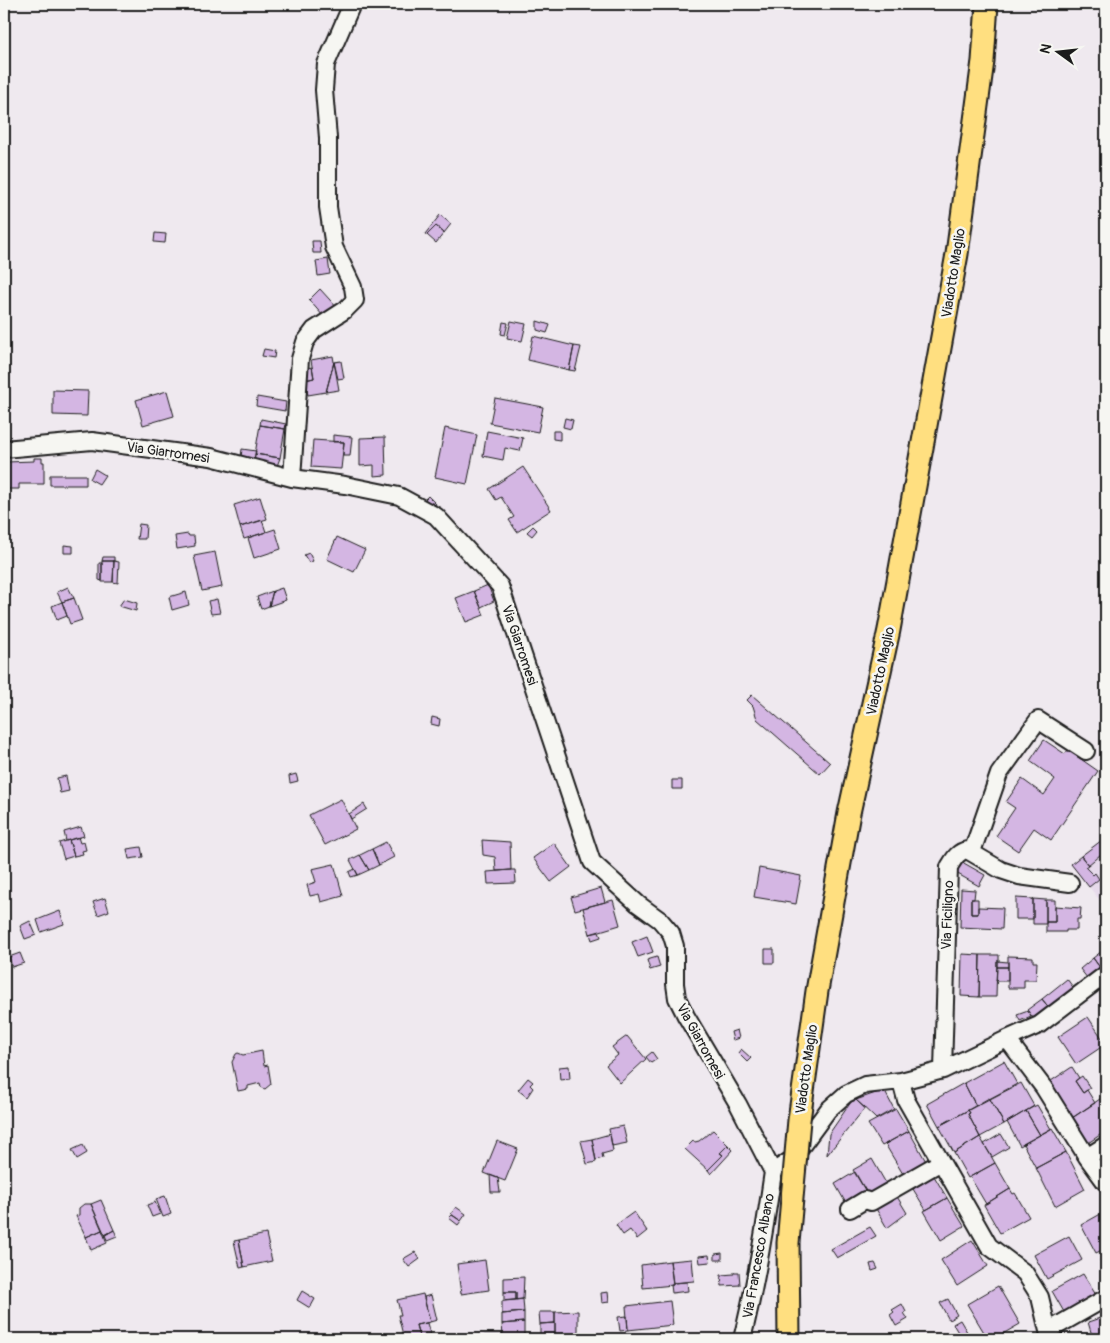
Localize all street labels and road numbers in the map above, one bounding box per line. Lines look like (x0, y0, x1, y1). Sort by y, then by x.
street label: Viadotto Maglio (938, 227, 969, 319)
street label: Via Giarromesi (125, 438, 211, 467)
street label: Via Giarromesi (498, 603, 541, 688)
street label: Viadotto Maglio (863, 625, 898, 717)
street label: Via Ficiligno (938, 879, 957, 950)
street label: Via Giarromesi (673, 1001, 729, 1082)
street label: Viadotto Maglio (792, 1023, 821, 1115)
street label: Via Francesco Albano (739, 1192, 778, 1320)

